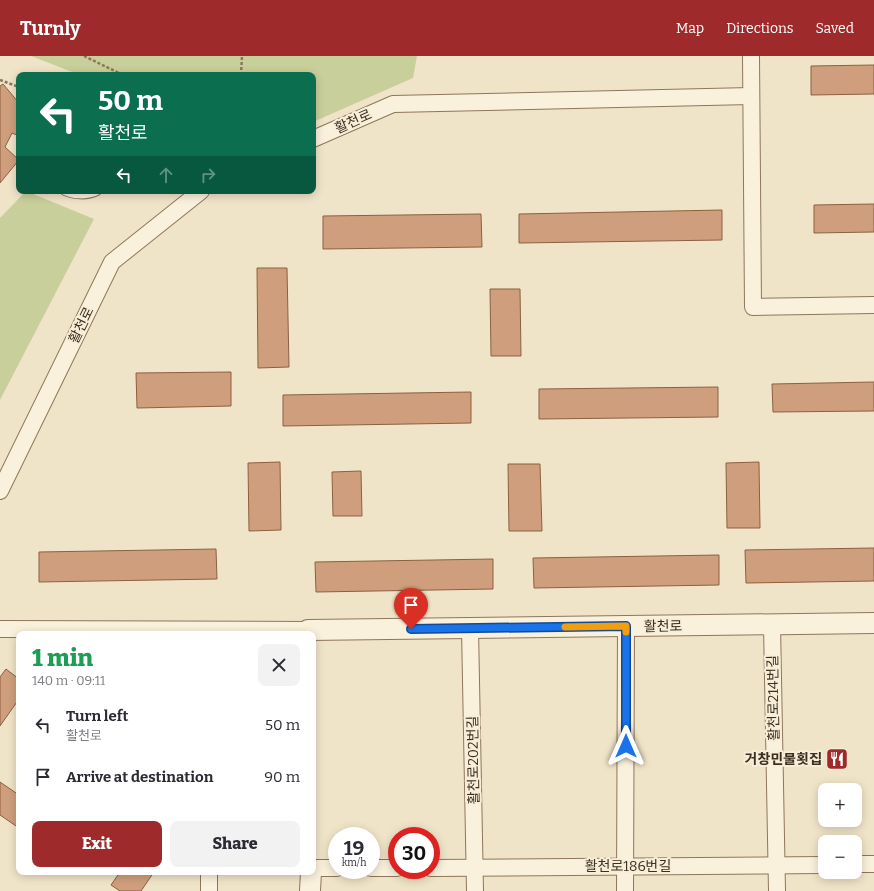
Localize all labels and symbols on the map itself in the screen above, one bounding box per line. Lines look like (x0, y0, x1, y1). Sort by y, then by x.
street label: 활천로 (332, 106, 374, 137)
street label: 활천로 (65, 304, 98, 346)
pin (394, 588, 428, 629)
street label: 활천로 (644, 618, 683, 635)
street label: 활천로214번길 (764, 655, 783, 741)
street label: 활천로202번길 (464, 716, 483, 804)
position arrow (605, 725, 647, 767)
restaurant icon: 거창민물횟집 (824, 746, 850, 772)
place label: 거창민물횟집 (745, 751, 822, 768)
speed limit sign: 30 (388, 827, 440, 879)
street label: 활천로186번길 (585, 858, 671, 875)

